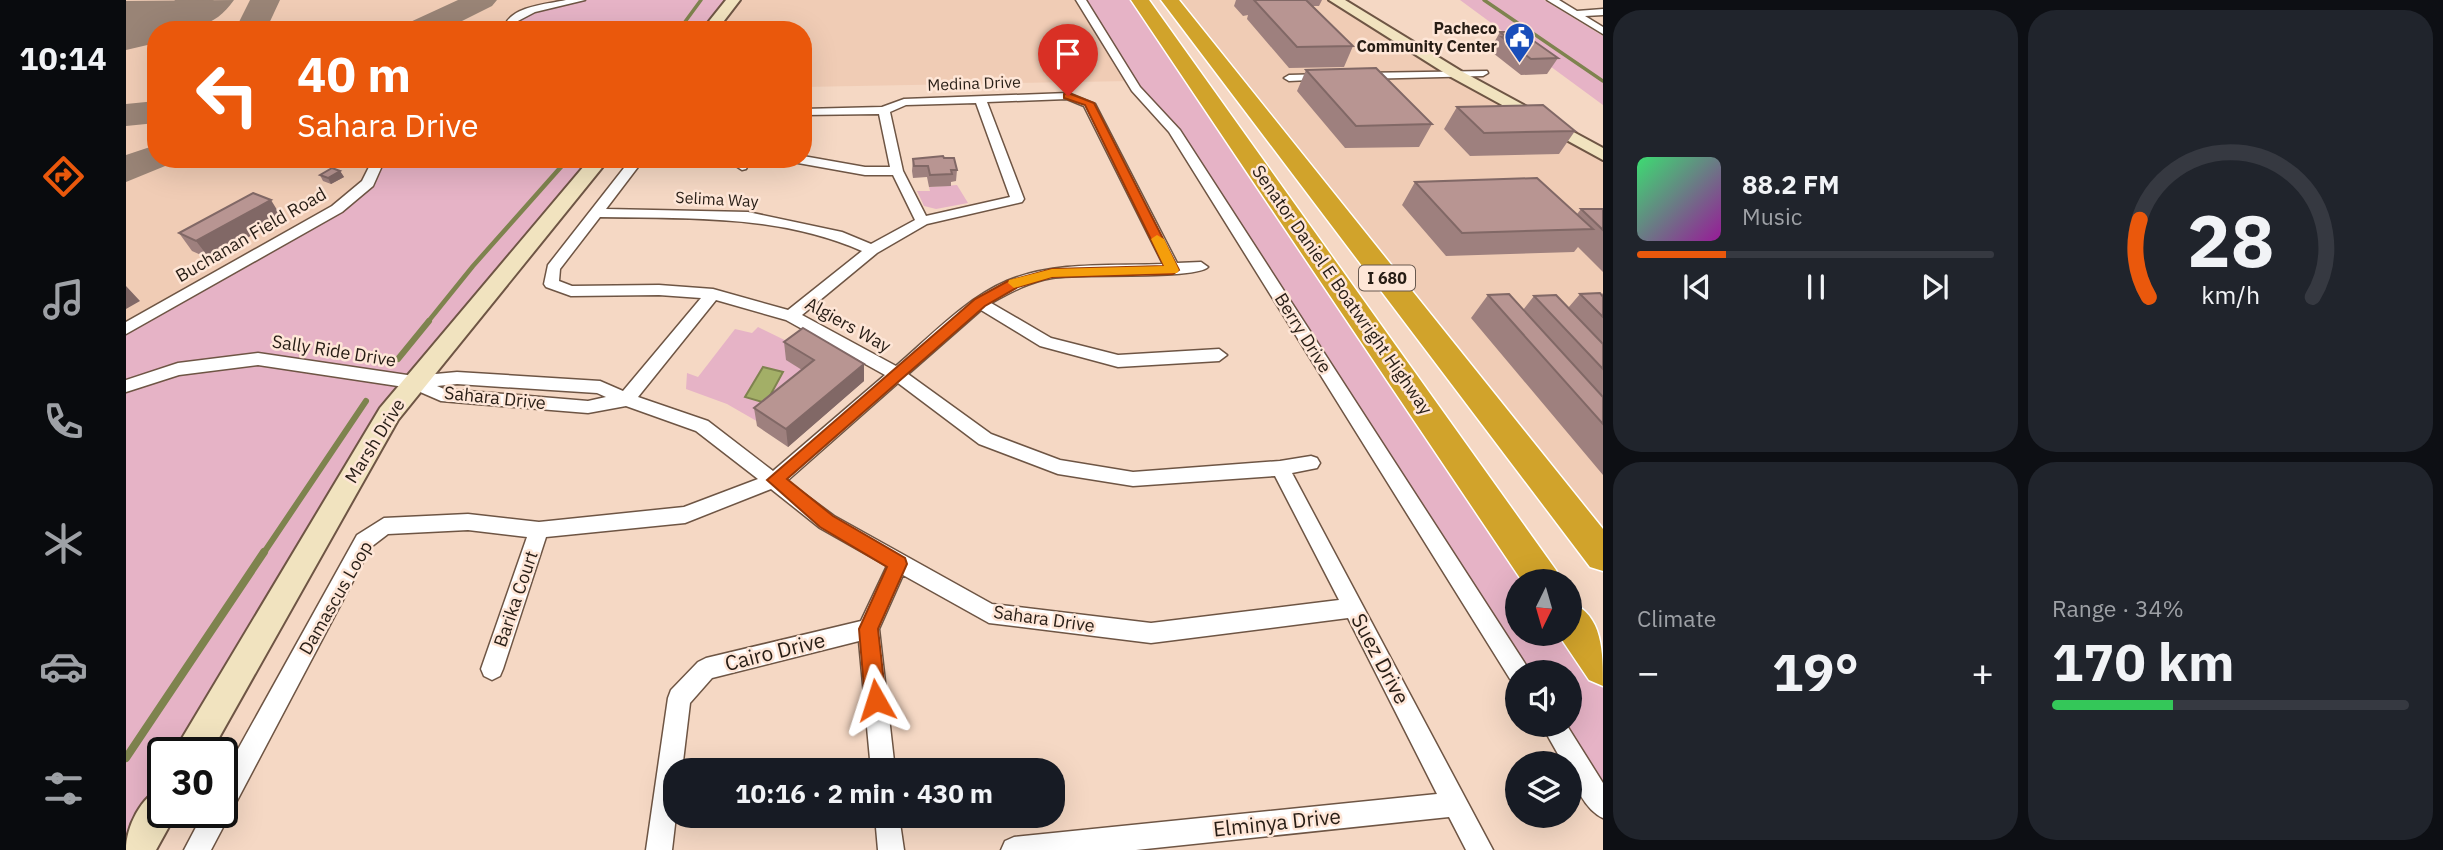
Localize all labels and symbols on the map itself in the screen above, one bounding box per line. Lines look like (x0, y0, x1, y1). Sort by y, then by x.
place label: Pacheco Community Center (1356, 18, 1498, 56)
public building icon: Pacheco Community Center (1503, 20, 1537, 64)
pin (1038, 24, 1098, 96)
street label: Medina Drive (927, 71, 1021, 95)
street label: Senator Daniel E Boatwright Highway (1247, 160, 1438, 419)
street label: Buchanan Field Road (171, 182, 330, 287)
street label: Selima Way (675, 187, 759, 211)
road number: I 680 (1359, 266, 1415, 290)
street label: Berry Drive (1270, 288, 1337, 377)
street label: Algiers Way (801, 292, 895, 357)
street label: Sally Ride Drive (270, 329, 398, 372)
street label: Sahara Drive (443, 381, 547, 414)
street label: Marsh Drive (339, 394, 410, 487)
street label: Damascus Loop (294, 537, 377, 659)
street label: Barika Court (488, 548, 543, 650)
north arrow (1505, 569, 1582, 646)
street label: Sahara Drive (992, 600, 1096, 637)
street label: Suez Drive (1345, 608, 1416, 709)
street label: Cairo Drive (722, 625, 828, 677)
position arrow (839, 663, 913, 737)
speed limit sign: 30 (147, 737, 238, 828)
street label: Elminya Drive (1212, 801, 1342, 843)

